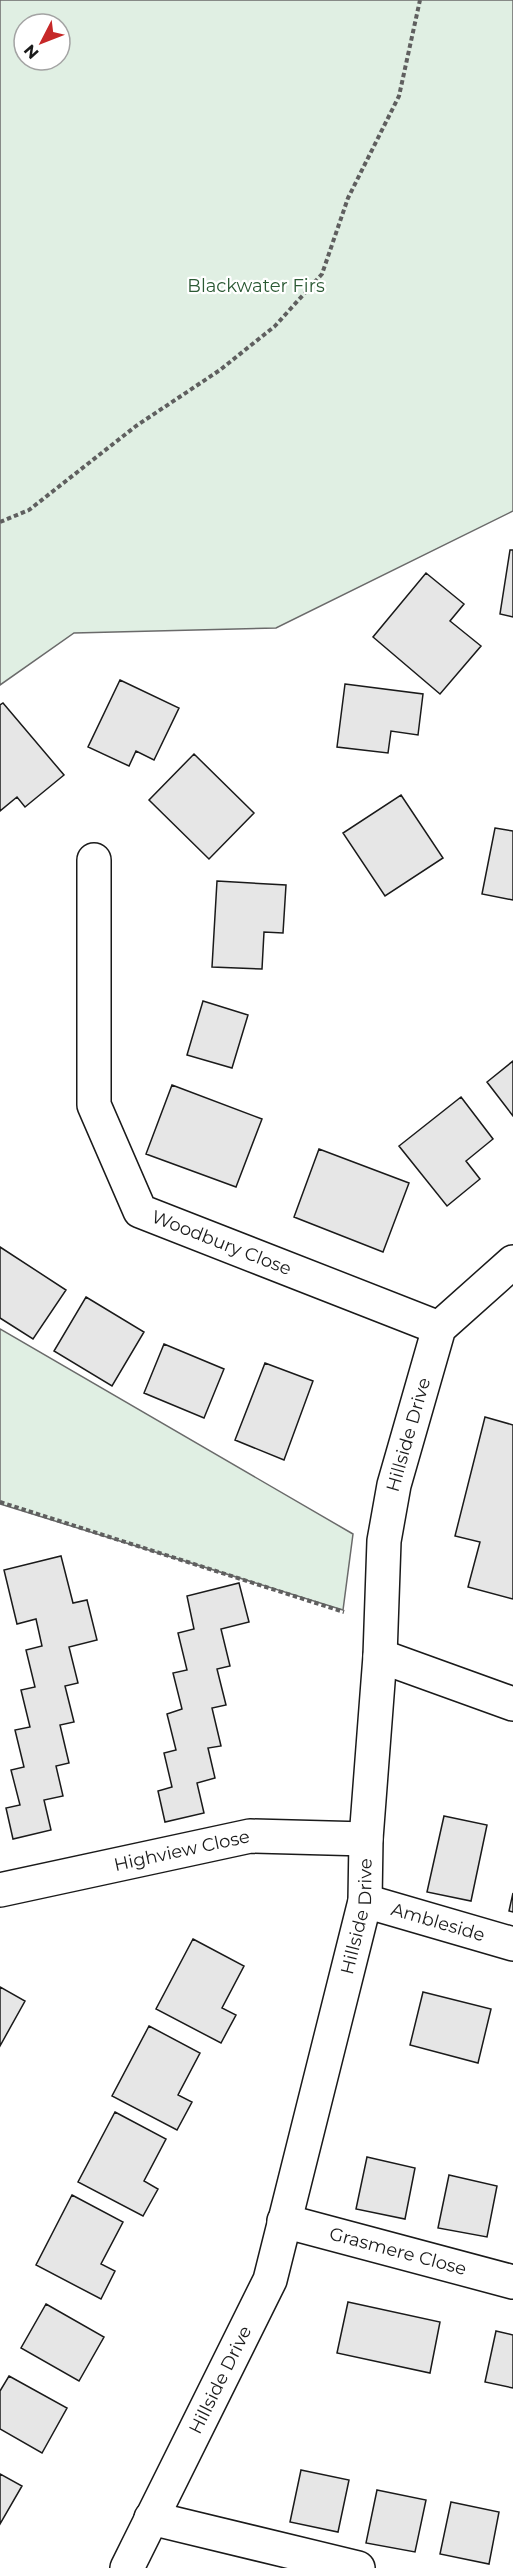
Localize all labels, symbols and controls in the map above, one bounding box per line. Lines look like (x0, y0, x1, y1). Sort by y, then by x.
north arrow (12, 12, 72, 72)
text: N (20, 41, 43, 63)
park label: Blackwater Firs (187, 275, 325, 297)
street label: Woodbury Close (148, 1206, 295, 1280)
street label: Hillside Drive (382, 1375, 435, 1494)
street label: Highview Close (112, 1825, 252, 1876)
street label: Hillside Drive (336, 1858, 377, 1977)
street label: Ambleside (388, 1898, 488, 1946)
street label: Grasmere Close (327, 2223, 469, 2280)
street label: Hillside Drive (184, 2322, 256, 2438)

